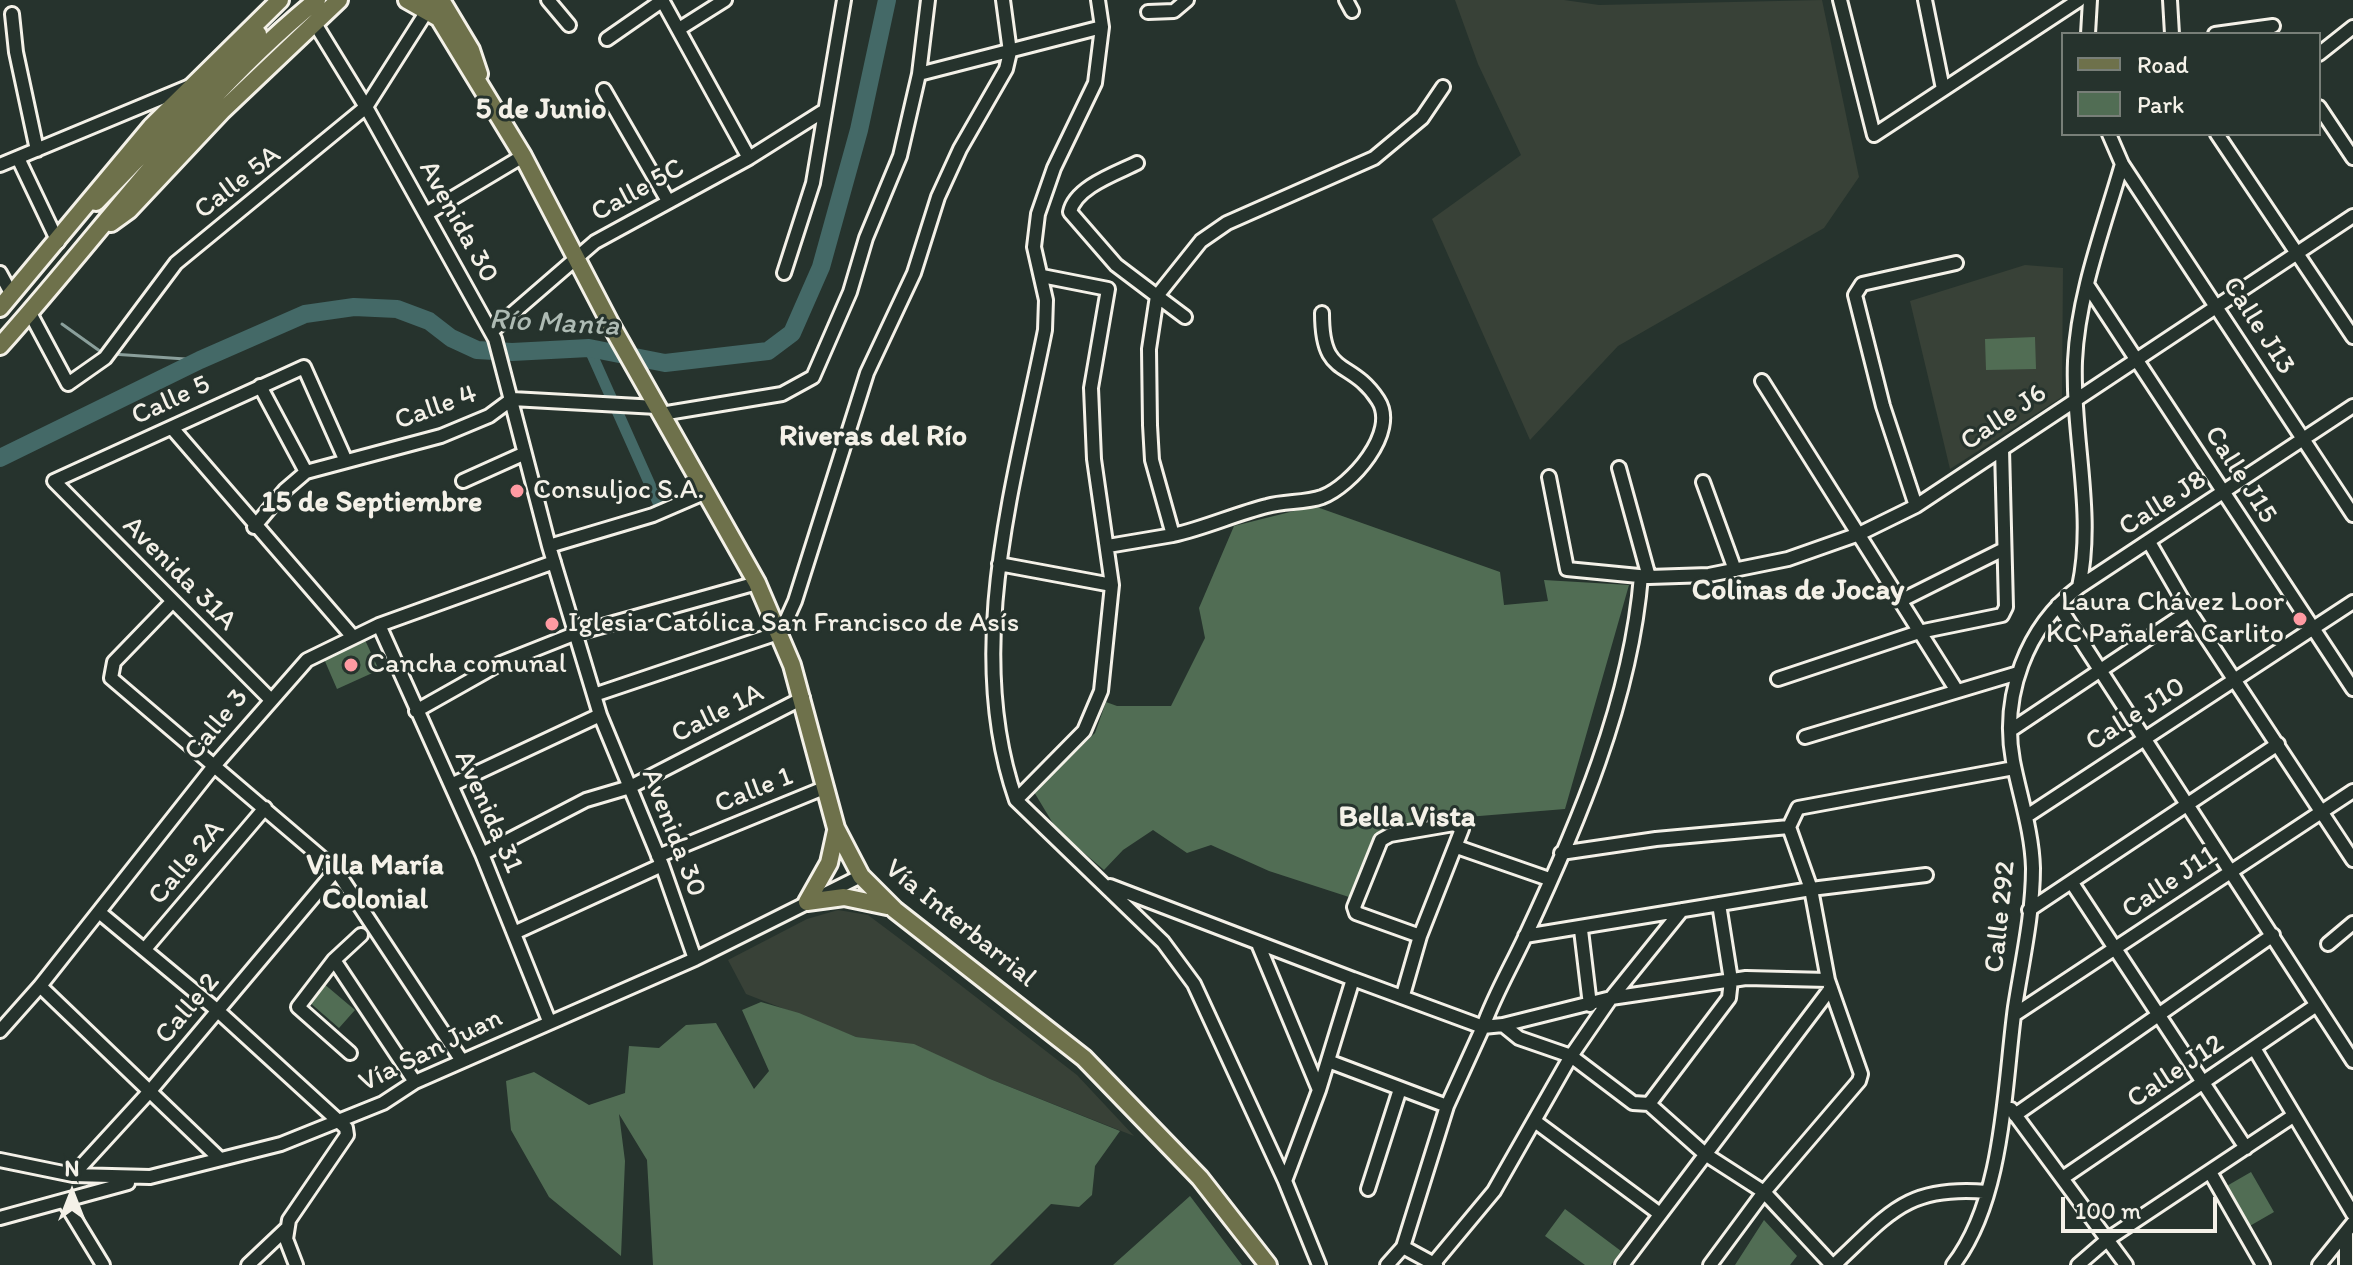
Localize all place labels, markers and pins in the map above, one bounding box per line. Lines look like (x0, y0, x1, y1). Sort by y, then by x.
place label: Consuljoc S.A. (533, 474, 704, 508)
marker: Consuljoc S.A. (508, 482, 526, 500)
place label: Laura Chávez Loor KC Pañalera Carlito (2046, 586, 2284, 652)
place label: Iglesia Católica San Francisco de Asís (568, 607, 1019, 641)
marker: Laura Chávez Loor KC Pañalera Carlito (2291, 610, 2309, 628)
marker: Iglesia Católica San Francisco de Asís (543, 615, 561, 633)
place label: Cancha comunal (367, 648, 567, 682)
marker: Cancha comunal (342, 656, 360, 674)

